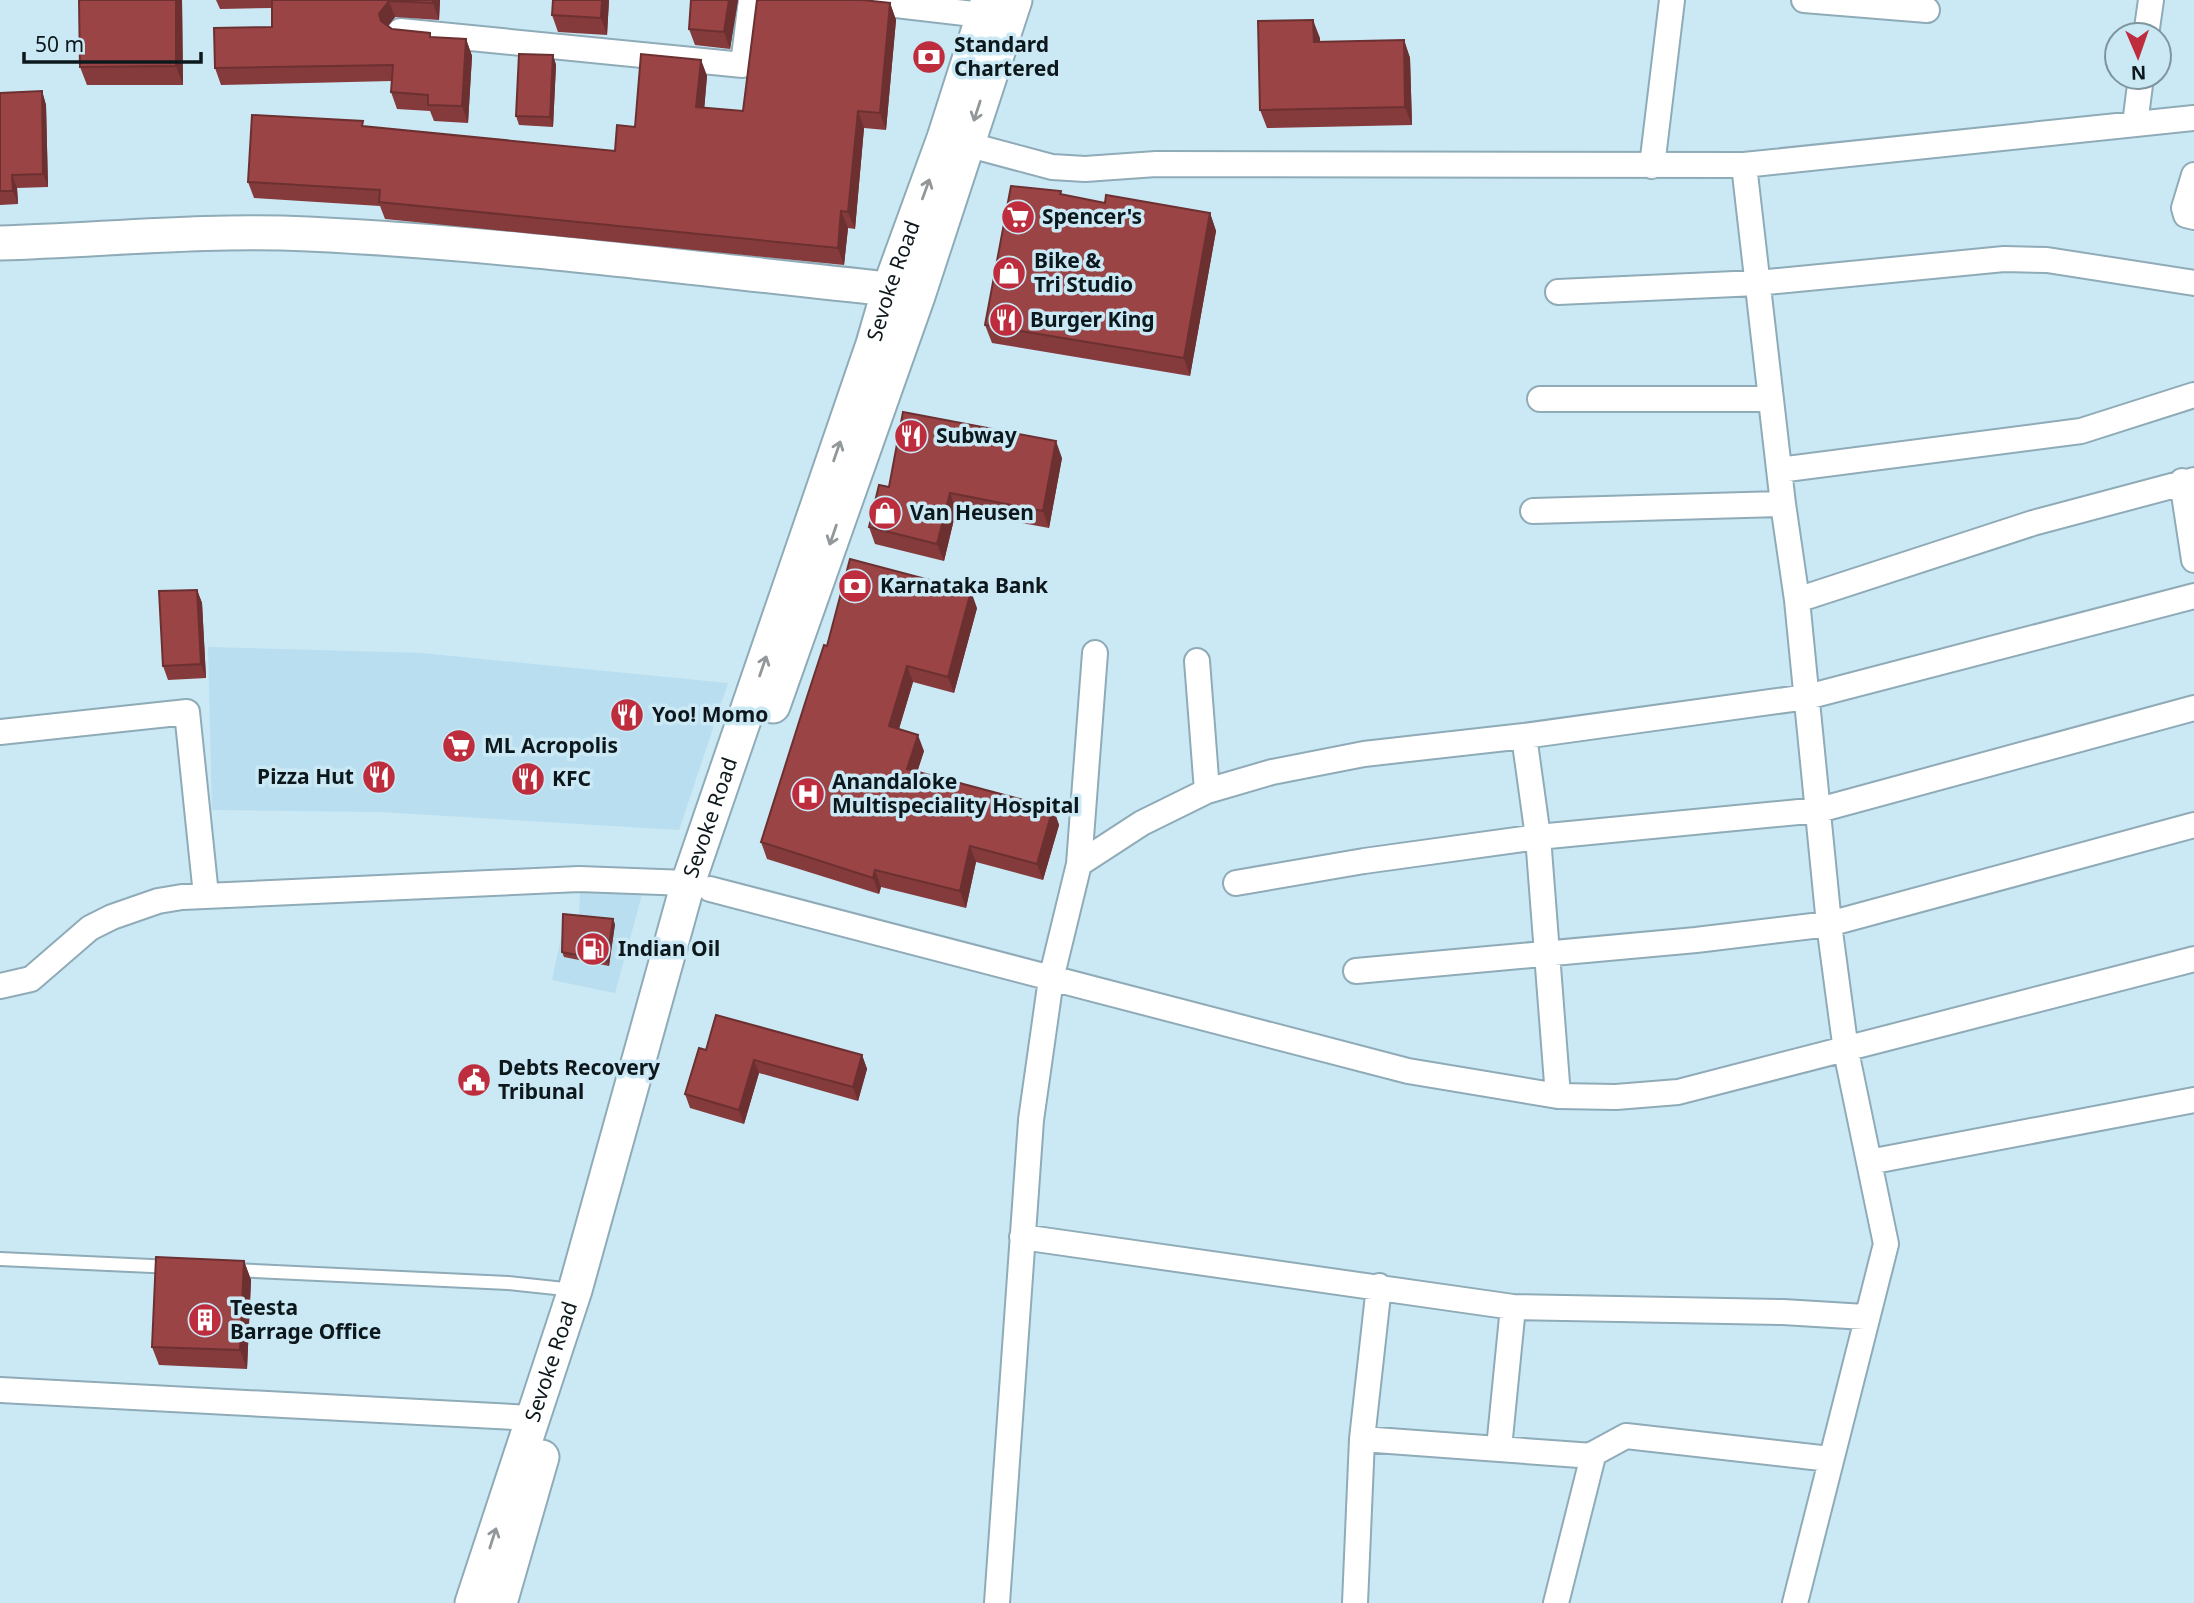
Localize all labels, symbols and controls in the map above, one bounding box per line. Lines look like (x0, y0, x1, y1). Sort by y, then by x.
scale bar (24, 21, 201, 65)
north arrow (2103, 21, 2173, 91)
text: 50 m (35, 30, 84, 58)
place label: Standard Chartered (954, 30, 1060, 82)
bank icon: Standard Chartered (910, 38, 948, 76)
text: N (2130, 60, 2147, 86)
one-way arrow (970, 100, 983, 122)
one-way arrow (920, 178, 933, 200)
supermarket icon: Spencer's (999, 198, 1037, 236)
place label: Spencer's (1042, 202, 1142, 230)
street label: Sevoke Road (860, 217, 926, 344)
place label: Bike & Tri Studio (1034, 246, 1133, 298)
shop icon: Bike & Tri Studio (990, 254, 1028, 292)
restaurant icon: Burger King (987, 301, 1025, 339)
place label: Burger King (1030, 305, 1155, 333)
restaurant icon: Subway (892, 417, 930, 455)
place label: Subway (936, 421, 1017, 449)
one-way arrow (832, 440, 844, 462)
shop icon: Van Heusen (866, 494, 904, 532)
place label: Van Heusen (910, 498, 1034, 526)
one-way arrow (826, 524, 838, 546)
bank icon: Karnataka Bank (836, 567, 874, 605)
place label: Karnataka Bank (880, 571, 1049, 599)
one-way arrow (758, 655, 770, 677)
restaurant icon: Yoo! Momo (608, 696, 646, 734)
place label: Yoo! Momo (652, 700, 768, 728)
supermarket icon: ML Acropolis (440, 727, 478, 765)
place label: ML Acropolis (484, 731, 618, 759)
street label: Sevoke Road (676, 753, 743, 881)
restaurant icon: Pizza Hut (360, 758, 398, 796)
restaurant icon: KFC (509, 760, 547, 798)
place label: Pizza Hut (257, 762, 354, 790)
place label: KFC (552, 764, 591, 792)
place label: Anandaloke Multispeciality Hospital (832, 767, 1079, 819)
hospital icon: Anandaloke Multispeciality Hospital (789, 775, 827, 813)
fuel station icon: Indian Oil (574, 930, 612, 968)
place label: Indian Oil (618, 934, 720, 962)
place label: Debts Recovery Tribunal (498, 1053, 660, 1105)
public building icon: Debts Recovery Tribunal (455, 1061, 493, 1099)
place label: Teesta Barrage Office (230, 1293, 381, 1345)
street label: Sevoke Road (518, 1297, 583, 1425)
building icon: Teesta Barrage Office (186, 1301, 224, 1339)
one-way arrow (487, 1527, 500, 1549)

